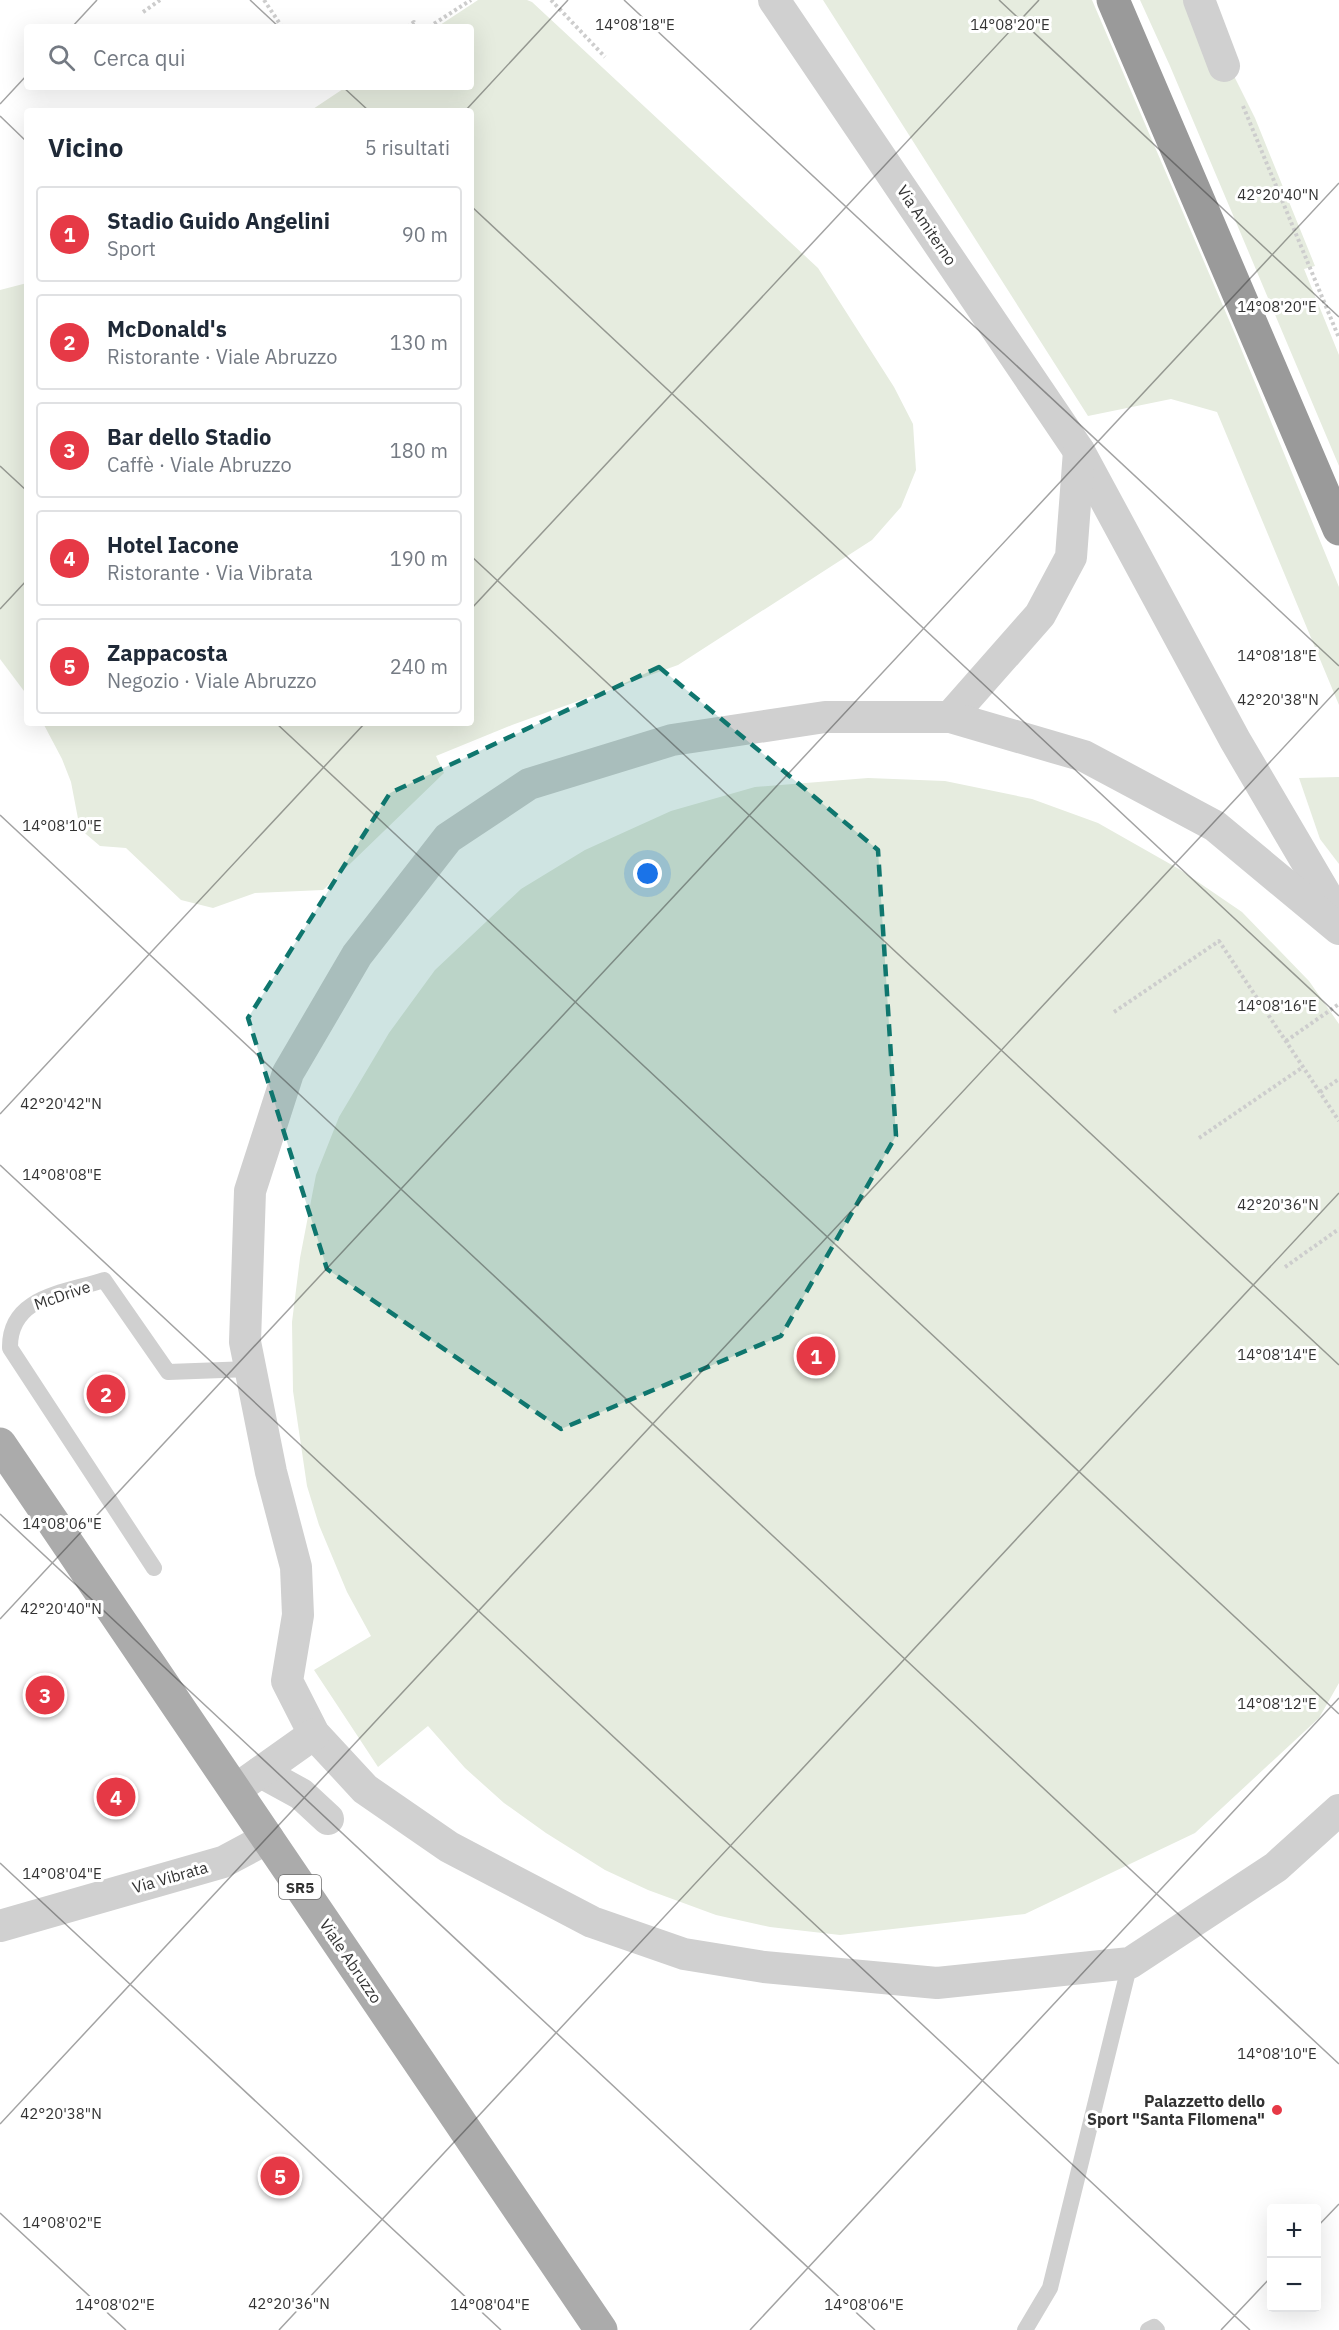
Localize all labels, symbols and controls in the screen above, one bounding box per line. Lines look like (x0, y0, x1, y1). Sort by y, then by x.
text: 14°08'18"E (595, 15, 675, 34)
text: 14°08'20"E (970, 15, 1050, 34)
search box (24, 24, 474, 90)
icon: search (45, 41, 78, 74)
text: Cerca qui (93, 43, 185, 72)
text: Vicino (48, 130, 123, 164)
text: 5 risultati (365, 134, 450, 161)
street label: Via Amiterno (893, 181, 961, 269)
text: 42°20'40"N (1237, 185, 1319, 204)
text: Stadio Guido Angelini (107, 206, 330, 235)
text: 1 (64, 221, 76, 248)
text: 90 m (402, 221, 448, 248)
text: Sport (107, 235, 156, 262)
text: 14°08'20"E (1237, 297, 1317, 316)
text: McDonald's (107, 314, 227, 343)
text: 2 (64, 329, 76, 356)
text: 130 m (390, 329, 448, 356)
text: Ristorante · Viale Abruzzo (107, 343, 337, 370)
text: Bar dello Stadio (107, 422, 271, 451)
text: 3 (64, 437, 76, 464)
text: 180 m (390, 437, 448, 464)
text: Caffè · Viale Abruzzo (107, 451, 292, 478)
text: Hotel Iacone (107, 530, 239, 559)
text: 4 (64, 545, 76, 572)
text: 190 m (390, 545, 448, 572)
text: Ristorante · Via Vibrata (107, 559, 313, 586)
text: Zappacosta (107, 638, 228, 667)
text: 14°08'18"E (1237, 646, 1317, 665)
text: 5 (64, 653, 76, 680)
text: 240 m (390, 653, 448, 680)
text: Negozio · Viale Abruzzo (107, 667, 317, 694)
text: 42°20'38"N (1237, 690, 1319, 709)
text: 14°08'10"E (22, 816, 102, 835)
your location (633, 859, 662, 888)
text: 14°08'16"E (1237, 996, 1317, 1015)
text: 42°20'42"N (20, 1094, 102, 1113)
text: 14°08'08"E (22, 1165, 102, 1184)
text: 42°20'36"N (1237, 1195, 1319, 1214)
street label: McDrive (31, 1276, 93, 1314)
pin: 1 (796, 1334, 836, 1378)
text: 14°08'14"E (1237, 1345, 1317, 1364)
pin: 2 (86, 1372, 126, 1416)
text: 14°08'06"E (22, 1514, 102, 1533)
text: 42°20'40"N (20, 1599, 102, 1618)
pin: 3 (26, 1672, 64, 1718)
text: 14°08'12"E (1237, 1694, 1317, 1713)
pin: 4 (96, 1774, 136, 1820)
street label: Via Vibrata (130, 1857, 210, 1897)
text: 14°08'04"E (22, 1864, 102, 1883)
road number: SR5 (279, 1875, 321, 1899)
street label: Viale Abruzzo (315, 1915, 387, 2007)
text: 14°08'10"E (1237, 2044, 1317, 2063)
place label: Palazzetto dello Sport "Santa Filomena" (1087, 2091, 1265, 2129)
marker: Palazzetto dello Sport "Santa Filomena" (1270, 2103, 1284, 2117)
text: 42°20'38"N (20, 2104, 102, 2123)
pin: 5 (260, 2154, 300, 2198)
map controls (1267, 2204, 1321, 2312)
button: + (1267, 2204, 1321, 2258)
text: 14°08'02"E (22, 2213, 102, 2232)
button: − (1267, 2258, 1321, 2312)
text: 42°20'36"N (248, 2294, 330, 2313)
text: 14°08'02"E (75, 2295, 155, 2314)
text: 14°08'04"E (450, 2295, 530, 2314)
text: 14°08'06"E (824, 2295, 904, 2314)

